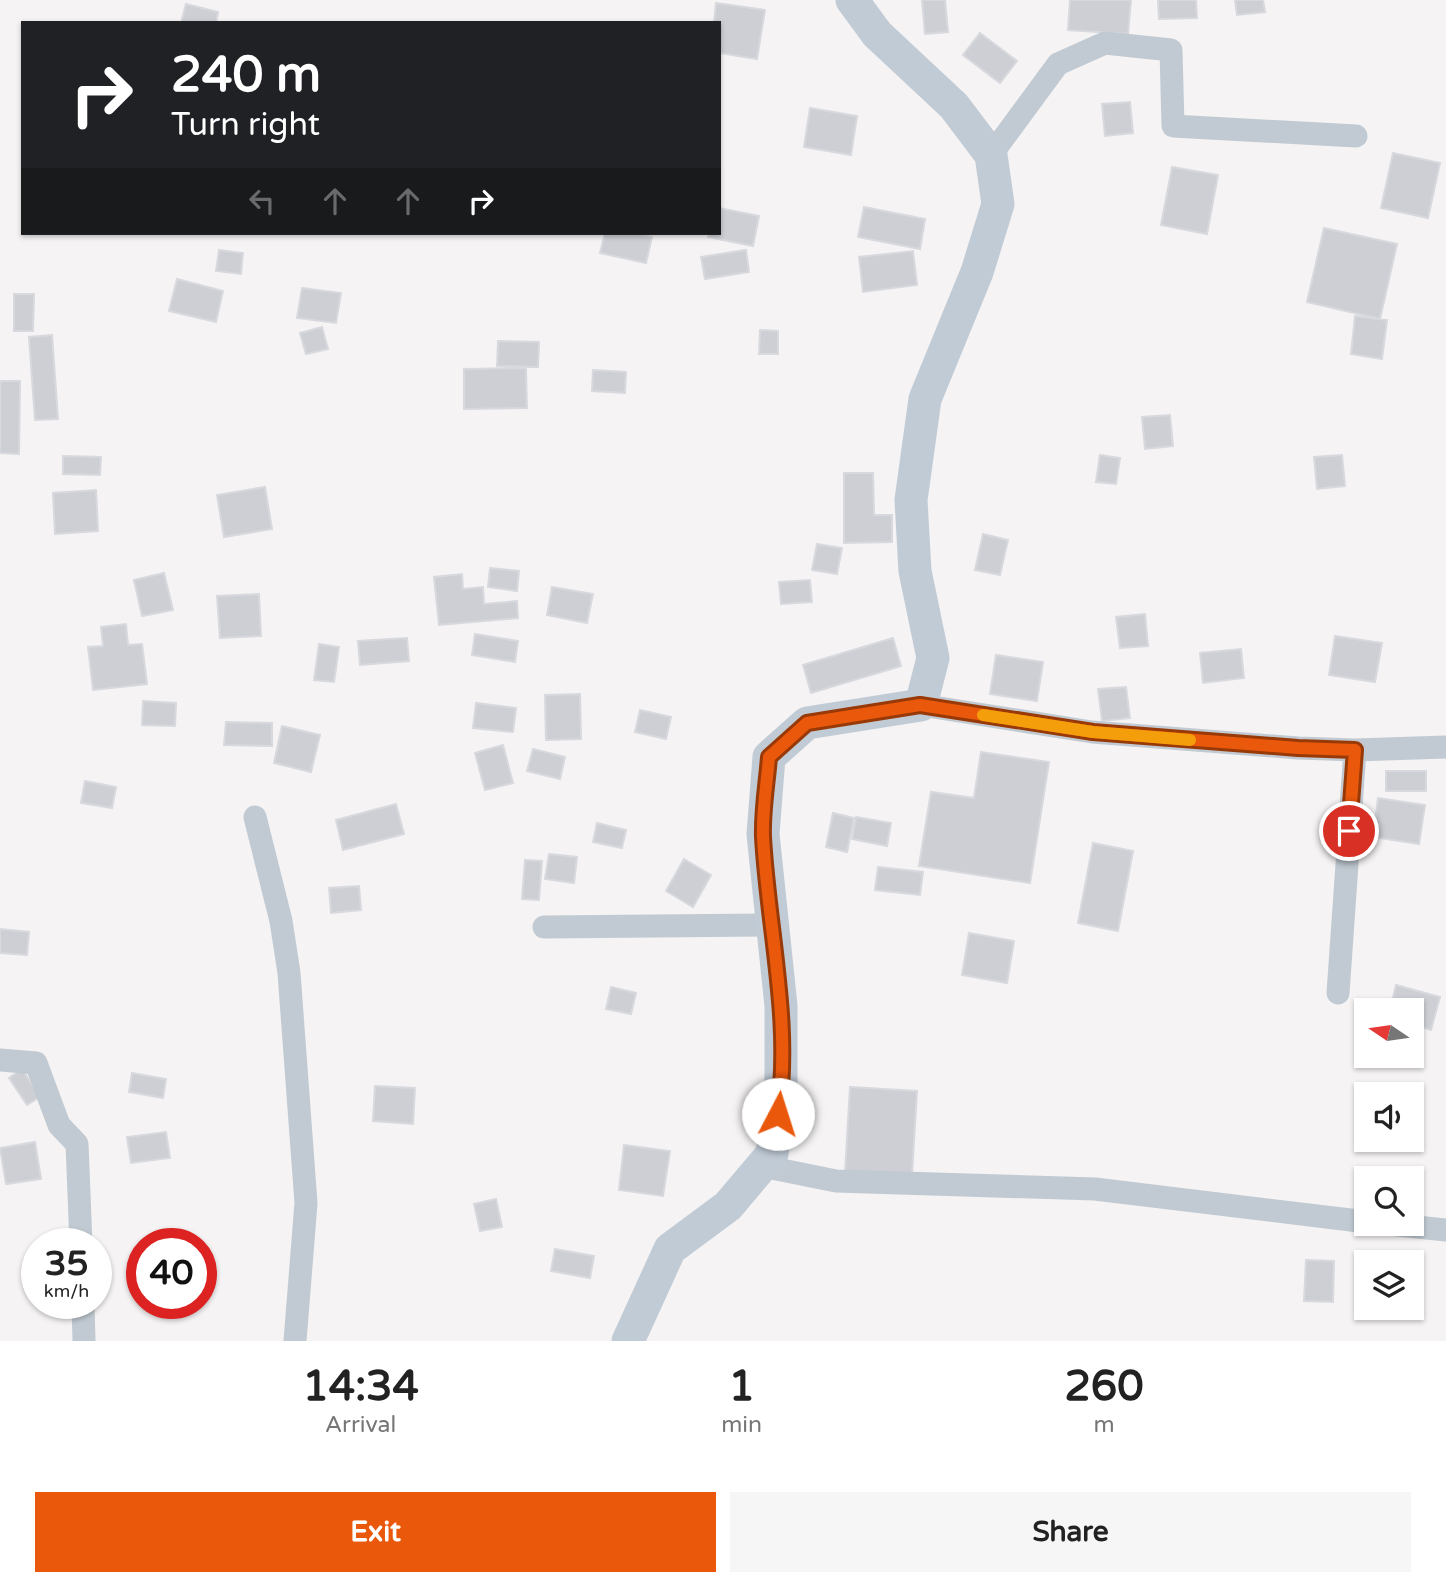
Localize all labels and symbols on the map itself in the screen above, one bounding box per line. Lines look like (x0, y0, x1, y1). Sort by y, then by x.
pin (1319, 801, 1379, 861)
north arrow (1354, 998, 1424, 1068)
position arrow (741, 1077, 815, 1151)
speed limit sign: 40 (126, 1228, 217, 1319)

